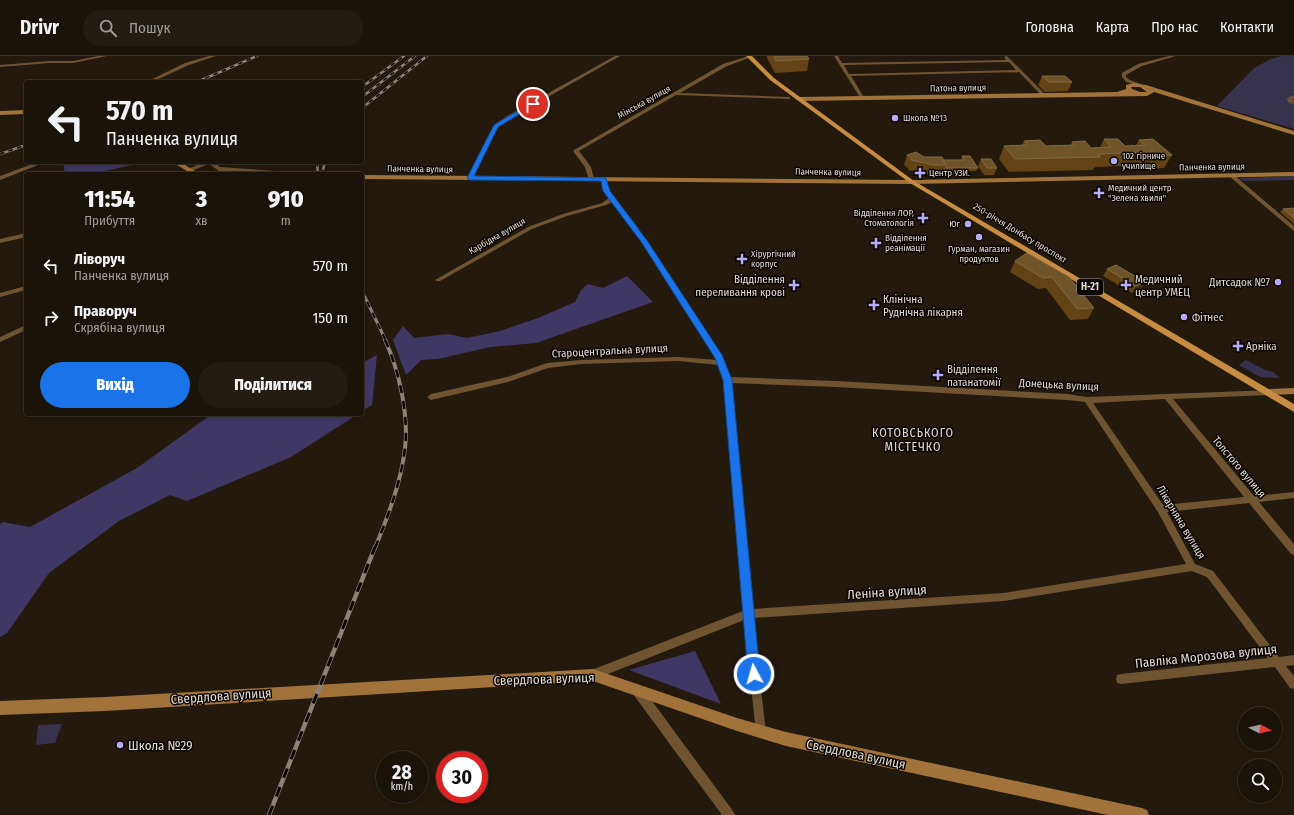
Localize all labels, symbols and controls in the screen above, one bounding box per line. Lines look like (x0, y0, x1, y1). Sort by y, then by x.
search box (83, 10, 363, 46)
text: Drivr (20, 16, 59, 39)
icon: search (97, 17, 119, 39)
text: Пошук (129, 19, 170, 37)
text: Головна (1026, 19, 1074, 36)
text: Карта (1096, 19, 1129, 36)
text: Про нас (1151, 19, 1198, 36)
text: Контакти (1220, 19, 1274, 36)
street label: Мінська вулиця (616, 83, 672, 121)
street label: Патона вулиця (930, 83, 986, 93)
pin (516, 87, 550, 121)
icon: arrive (522, 93, 544, 115)
text: 570 m (106, 94, 173, 127)
icon: left (40, 96, 92, 148)
marker: Школа №13 (890, 113, 900, 123)
place label: Школа №13 (903, 113, 947, 123)
text: Панченка вулиця (106, 128, 238, 150)
place label: 102 гірниче училище (1122, 151, 1166, 171)
marker: 102 гірниче училище (1109, 156, 1119, 166)
street label: Панченка вулиця (1179, 161, 1245, 173)
street label: Панченка вулиця (387, 163, 453, 175)
street label: Панченка вулиця (795, 166, 861, 178)
marker: Центр УЗИ. (914, 167, 926, 179)
place label: Центр УЗИ. (929, 168, 970, 178)
place label: Медичний центр "Зелена хвиля" (1108, 183, 1172, 203)
text: 11:54 (84, 185, 135, 213)
text: 3 (196, 185, 207, 213)
text: 910 (268, 185, 304, 213)
marker: Медичний центр "Зелена хвиля" (1093, 187, 1105, 199)
street label: 250-річчя Донбасу проспект (971, 201, 1069, 265)
place label: Відділення ЛОР, Стоматологія (854, 208, 914, 228)
marker: Відділення ЛОР, Стоматологія (917, 212, 929, 224)
text: Прибуття (84, 213, 135, 228)
text: хв (195, 213, 208, 228)
text: m (281, 213, 291, 228)
street label: Карбідна вулиця (467, 216, 527, 256)
place label: Юг (949, 219, 961, 229)
marker: Юг (963, 219, 973, 229)
marker: Гурман, магазин продуктов (974, 232, 984, 242)
place label: Відділення реанімації (885, 233, 927, 253)
marker: Відділення реанімації (870, 237, 882, 249)
place label: Гурман, магазин продуктов (948, 244, 1010, 264)
place label: Хірургічний корпус (751, 249, 796, 269)
text: Ліворуч (74, 250, 125, 268)
marker: Хірургічний корпус (736, 253, 748, 265)
icon: left (40, 255, 62, 277)
text: 570 m (313, 257, 348, 275)
text: Панченка вулиця (74, 268, 169, 283)
place label: Відділення переливання крові (695, 273, 785, 299)
place label: Медичний центр УМЕЦ (1135, 273, 1190, 299)
place label: Дитсадок №7 (1208, 276, 1271, 289)
marker: Дитсадок №7 (1273, 277, 1283, 287)
marker: Відділення переливання крові (788, 279, 800, 291)
road number: Н-21 (1077, 279, 1103, 295)
marker: Медичний центр УМЕЦ (1120, 279, 1132, 291)
place label: Клінічна Руднічна лікарня (883, 293, 963, 319)
marker: Клінічна Руднічна лікарня (868, 299, 880, 311)
text: Праворуч (74, 302, 137, 320)
icon: right (40, 307, 62, 329)
text: 150 m (312, 309, 348, 327)
place label: Фітнес (1192, 311, 1224, 324)
marker: Фітнес (1179, 312, 1189, 322)
text: Скрябіна вулиця (74, 320, 165, 335)
place label: Арніка (1246, 340, 1277, 353)
street label: Староцентральна вулиця (552, 341, 668, 361)
marker: Арніка (1233, 341, 1243, 351)
button: Вихід (40, 362, 190, 408)
button: Поділитися (198, 362, 348, 408)
place label: Відділення патанатомії (947, 363, 1001, 389)
marker: Відділення патанатомії (932, 369, 944, 381)
street label: Донецька вулиця (1018, 376, 1099, 394)
district label: КОТОВСЬКОГО МІСТЕЧКО (872, 426, 954, 454)
street label: Толстого вулиця (1210, 434, 1268, 500)
street label: Лікарняна вулиця (1154, 483, 1208, 561)
street label: Леніна вулиця (847, 582, 927, 602)
street label: Павліка Морозова вулиця (1134, 641, 1278, 671)
position arrow (733, 653, 775, 695)
street label: Свердлова вулиця (493, 670, 595, 688)
street label: Свердлова вулиця (170, 685, 272, 707)
north arrow (1238, 707, 1282, 751)
map controls (1238, 707, 1282, 803)
street label: Свердлова вулиця (805, 736, 907, 772)
place label: Школа №29 (128, 738, 193, 753)
marker: Школа №29 (115, 740, 125, 750)
speed limit sign: 30 (436, 751, 488, 803)
button: search (1238, 759, 1282, 803)
text: 28 (392, 760, 412, 784)
text: km/h (391, 781, 413, 793)

